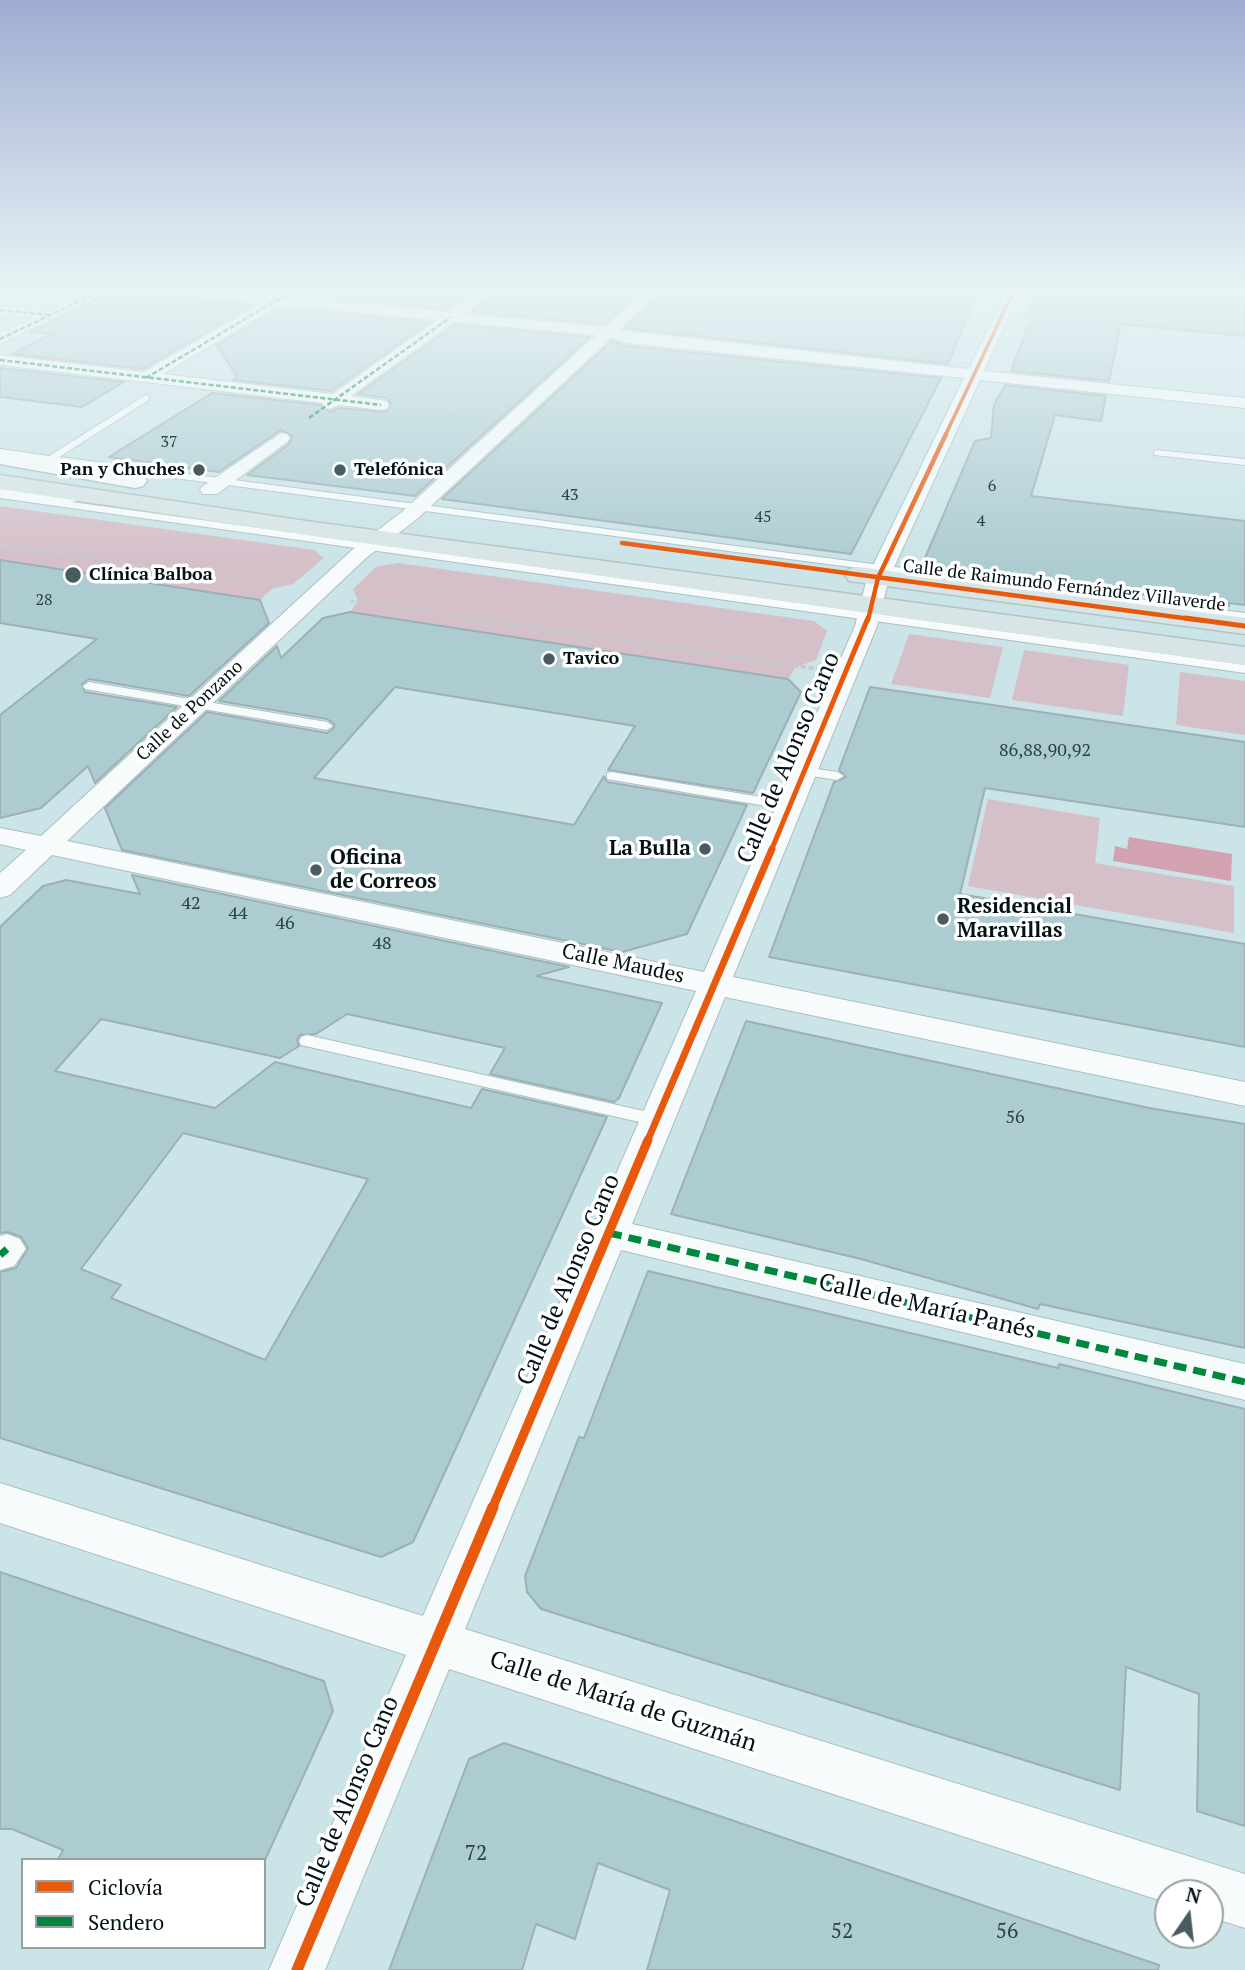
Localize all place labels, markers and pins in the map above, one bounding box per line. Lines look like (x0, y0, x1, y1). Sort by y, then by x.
place label: Pan y Chuches (60, 459, 185, 481)
place label: Telefónica (354, 459, 444, 481)
marker: Pan y Chuches (191, 462, 207, 478)
marker: Telefónica (332, 462, 348, 478)
place label: Clínica Balboa (89, 564, 213, 586)
marker: Clínica Balboa (63, 565, 83, 585)
place label: Tavico (563, 648, 619, 670)
marker: Tavico (541, 651, 557, 667)
place label: La Bulla (609, 836, 691, 862)
marker: La Bulla (697, 841, 713, 857)
place label: Oficina de Correos (330, 845, 437, 895)
marker: Oficina de Correos (308, 862, 324, 878)
place label: Residencial Maravillas (957, 894, 1072, 944)
marker: Residencial Maravillas (935, 911, 951, 927)

